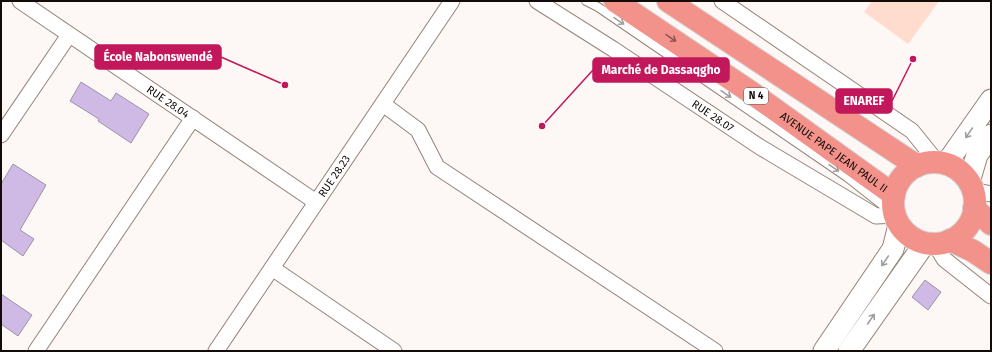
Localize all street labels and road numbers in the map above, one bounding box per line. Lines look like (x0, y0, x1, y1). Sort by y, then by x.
street label: RUE 28.04 (144, 82, 192, 121)
road number: N 4 (744, 88, 768, 104)
street label: RUE 28.07 (690, 97, 736, 134)
street label: AVENUE PAPE JEAN PAUL II (778, 109, 890, 195)
street label: RUE 28.23 (315, 153, 353, 199)

